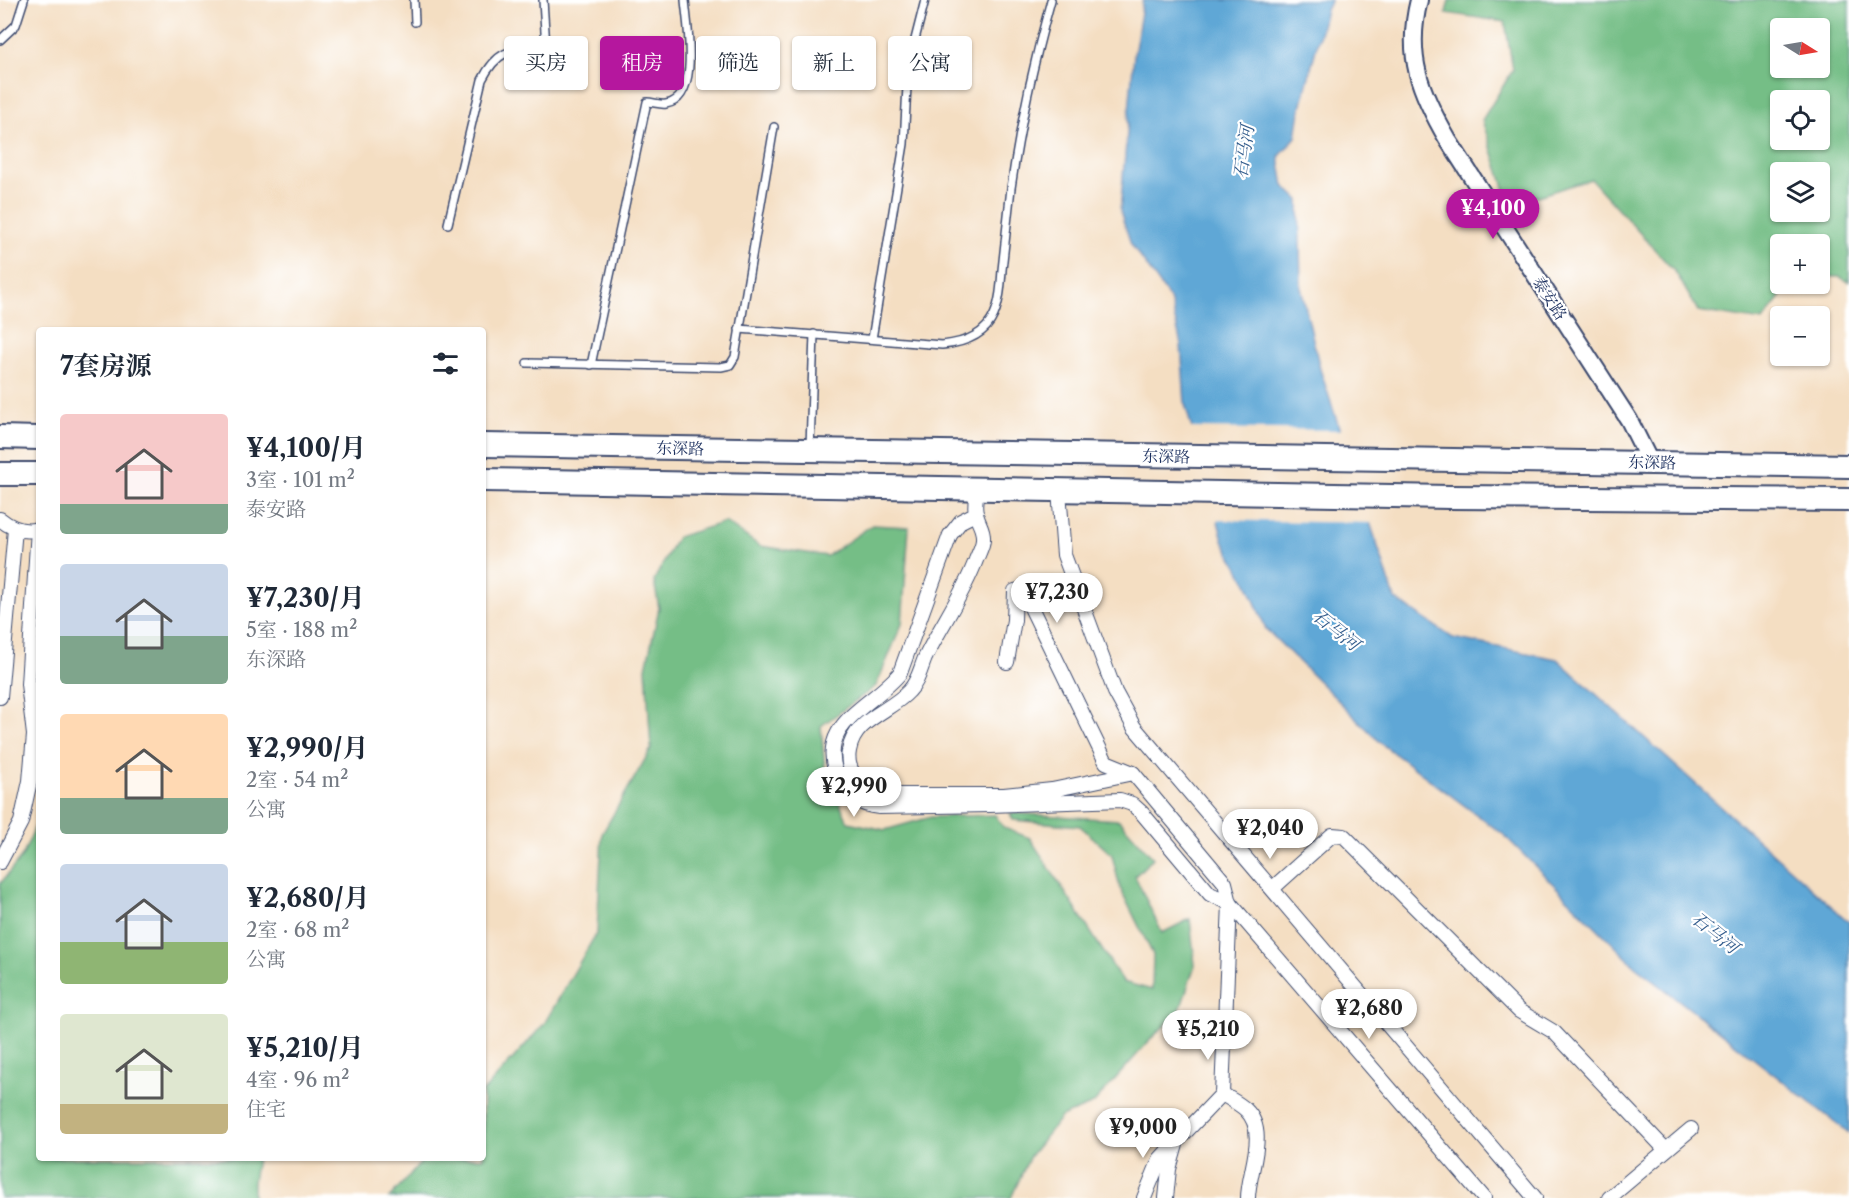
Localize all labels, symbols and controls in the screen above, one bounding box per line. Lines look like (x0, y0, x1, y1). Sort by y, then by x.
north arrow (1770, 18, 1830, 78)
map controls (1770, 18, 1830, 366)
chip: 买房 (504, 36, 588, 90)
chip: 租房 (600, 36, 684, 90)
chip: 筛选 (696, 36, 780, 90)
chip: 新上 (792, 36, 876, 90)
chip: 公寓 (888, 36, 972, 90)
button: locate (1770, 90, 1830, 150)
water label: 石马河 (1229, 121, 1259, 180)
button: layers (1770, 162, 1830, 222)
pin: ¥4,100 (1444, 189, 1542, 240)
text: ¥4,100 (1460, 196, 1526, 220)
button: + (1770, 234, 1830, 294)
street label: 泰安路 (1529, 272, 1571, 324)
button: − (1770, 306, 1830, 366)
icon: filters (429, 347, 462, 380)
text: 7套房源 (60, 350, 152, 382)
text: ¥4,100/月 (246, 432, 366, 464)
icon: home (108, 438, 180, 510)
street label: 东深路 (656, 438, 704, 458)
street label: 东深路 (1142, 446, 1190, 466)
street label: 东深路 (1628, 452, 1676, 472)
text: 3室 · 101 m² (246, 468, 355, 492)
text: 泰安路 (246, 497, 306, 521)
pin: ¥7,230 (1008, 573, 1106, 624)
text: ¥7,230 (1025, 580, 1089, 604)
text: ¥7,230/月 (246, 582, 365, 614)
icon: home (108, 588, 180, 660)
water label: 石马河 (1308, 604, 1366, 657)
text: 5室 · 188 m² (246, 618, 357, 642)
text: 东深路 (246, 647, 306, 671)
text: ¥2,990/月 (246, 732, 369, 764)
icon: home (108, 738, 180, 810)
pin: ¥2,990 (805, 767, 903, 818)
text: 2室 · 54 m² (246, 768, 348, 792)
text: ¥2,990 (820, 774, 888, 798)
text: 公寓 (246, 797, 286, 821)
pin: ¥2,040 (1221, 809, 1319, 860)
text: ¥2,040 (1236, 816, 1304, 840)
text: ¥2,680/月 (246, 882, 370, 914)
icon: home (108, 888, 180, 960)
water label: 石马河 (1687, 907, 1745, 960)
text: 2室 · 68 m² (246, 918, 349, 942)
text: 公寓 (246, 947, 286, 971)
pin: ¥2,680 (1320, 989, 1418, 1040)
text: ¥2,680 (1335, 996, 1403, 1020)
pin: ¥5,210 (1159, 1010, 1257, 1061)
text: ¥5,210 (1176, 1017, 1240, 1041)
text: ¥5,210/月 (246, 1032, 364, 1064)
icon: home (108, 1038, 180, 1110)
text: 4室 · 96 m² (246, 1068, 349, 1092)
text: 住宅 (246, 1097, 286, 1121)
pin: ¥9,000 (1094, 1108, 1192, 1159)
text: ¥9,000 (1109, 1115, 1177, 1139)

